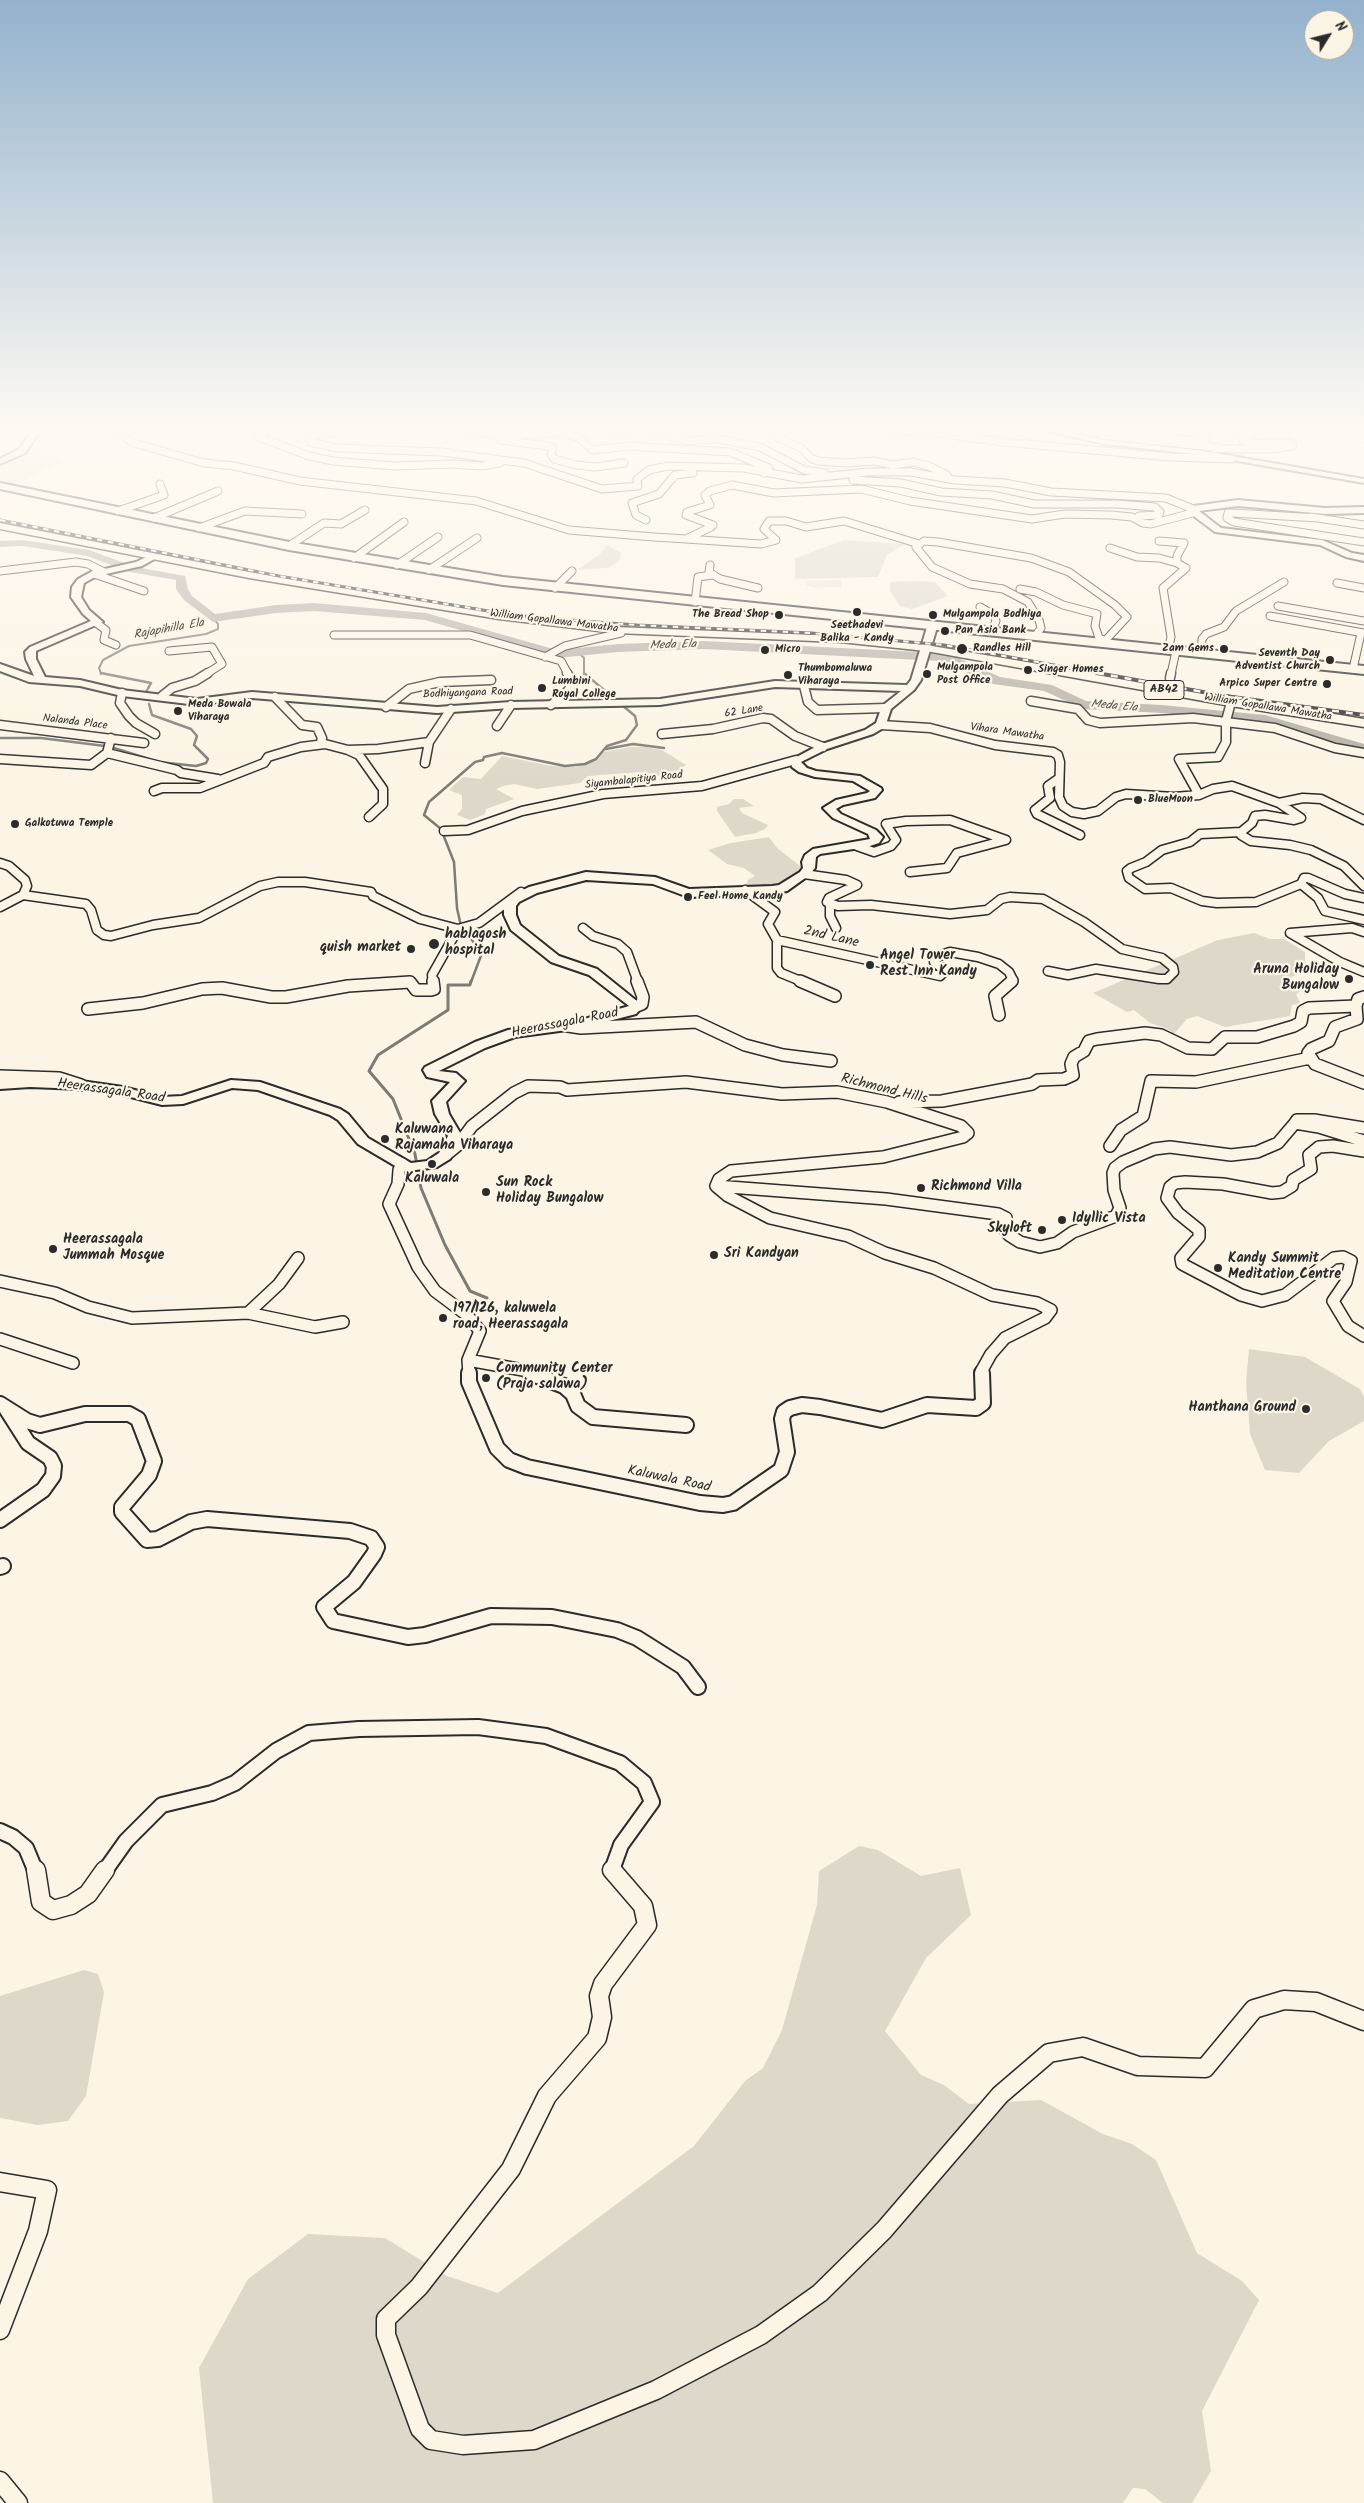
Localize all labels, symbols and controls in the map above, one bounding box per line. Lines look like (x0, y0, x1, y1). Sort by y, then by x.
north arrow (1304, 10, 1354, 60)
text: N (1329, 17, 1352, 37)
marker: Seethadevi Balika - Kandy (851, 606, 863, 618)
street label: William Gopallawa Mawatha (489, 608, 619, 636)
place label: The Bread Shop (692, 608, 769, 622)
place label: Mulgampola Bodhiya (943, 608, 1041, 622)
marker: The Bread Shop (773, 609, 785, 621)
marker: Mulgampola Bodhiya (927, 609, 939, 621)
water label: Rajapihilla Ela (133, 617, 205, 643)
place label: Seethadevi Balika - Kandy (820, 619, 894, 645)
place label: Pan Asia Bank (955, 624, 1026, 638)
marker: Pan Asia Bank (939, 625, 951, 637)
water label: Meda Ela (649, 638, 697, 654)
marker: Randles Hill (955, 642, 969, 656)
place label: Randles Hill (973, 642, 1031, 656)
place label: Zam Gems (1162, 642, 1214, 656)
place label: Micro (775, 643, 801, 657)
marker: Zam Gems (1218, 643, 1230, 655)
marker: Micro (759, 644, 771, 656)
place label: Seventh Day Adventist Church (1235, 647, 1320, 673)
marker: Seventh Day Adventist Church (1324, 654, 1336, 666)
place label: Mulgampola Post Office (937, 661, 993, 687)
place label: Thumbomaluwa Viharaya (798, 662, 872, 688)
place label: Singer Homes (1038, 663, 1104, 677)
marker: Singer Homes (1022, 664, 1034, 676)
marker: Mulgampola Post Office (921, 668, 933, 680)
marker: Thumbomaluwa Viharaya (782, 669, 794, 681)
place label: Lumbini Royal College (552, 675, 616, 701)
place label: Arpico Super Centre (1219, 677, 1317, 691)
marker: Arpico Super Centre (1321, 678, 1333, 690)
road number: AB42 (1144, 680, 1184, 700)
marker: Lumbini Royal College (536, 682, 548, 694)
street label: Bodhiyangana Road (423, 686, 513, 702)
street label: William Gopallawa Mawatha (1203, 691, 1333, 725)
place label: Meda Bowala Viharaya (188, 698, 251, 724)
water label: Meda Ela (1090, 698, 1138, 716)
street label: 62 Lane (724, 702, 764, 722)
marker: Meda Bowala Viharaya (172, 705, 184, 717)
street label: Nalanda Place (42, 712, 108, 734)
street label: Vihara Mawatha (969, 721, 1045, 745)
street label: Siyambalapitiya Road (585, 769, 683, 793)
place label: BlueMoon (1148, 793, 1193, 807)
marker: BlueMoon (1132, 794, 1144, 806)
place label: Galkotuwa Temple (25, 817, 113, 831)
marker: Galkotuwa Temple (9, 818, 21, 830)
place label: Feel Home Kandy (698, 890, 783, 904)
marker: Feel Home Kandy (682, 891, 694, 903)
street label: 2nd Lane (802, 923, 860, 953)
place label: hablagosh hospital (445, 928, 506, 960)
marker: hablagosh hospital (427, 937, 441, 951)
place label: quish market (320, 941, 401, 957)
marker: quish market (405, 943, 417, 955)
place label: Angel Tower Rest Inn Kandy (880, 949, 977, 982)
marker: Angel Tower Rest Inn Kandy (864, 959, 876, 971)
place label: Aruna Holiday Bungalow (1253, 963, 1339, 996)
marker: Aruna Holiday Bungalow (1343, 973, 1355, 985)
street label: Heerassagala Road (510, 1005, 620, 1043)
street label: Richmond Hills (839, 1071, 929, 1109)
street label: Heerassagala Road (56, 1076, 166, 1108)
place label: Kaluwana Rajamaha Viharaya (395, 1123, 513, 1156)
marker: Kaluwana Rajamaha Viharaya (379, 1133, 391, 1145)
marker: Kaluwala (426, 1158, 438, 1170)
place label: Kaluwala (405, 1172, 459, 1188)
place label: Sun Rock Holiday Bungalow (496, 1176, 603, 1208)
place label: Richmond Villa (931, 1180, 1022, 1196)
marker: Richmond Villa (915, 1182, 927, 1194)
marker: Sun Rock Holiday Bungalow (480, 1186, 492, 1198)
place label: Idyllic Vista (1072, 1212, 1146, 1228)
marker: Idyllic Vista (1056, 1214, 1068, 1226)
place label: Skyloft (988, 1222, 1032, 1238)
marker: Skyloft (1036, 1224, 1048, 1236)
place label: Heerassagala Jummah Mosque (63, 1233, 164, 1266)
marker: Heerassagala Jummah Mosque (47, 1243, 59, 1255)
place label: Sri Kandyan (724, 1247, 799, 1263)
marker: Sri Kandyan (708, 1249, 720, 1261)
place label: Kandy Summit Meditation Centre (1228, 1252, 1341, 1284)
marker: Kandy Summit Meditation Centre (1212, 1262, 1224, 1274)
place label: 197/126, kaluwela road, Heerassagala (453, 1302, 568, 1334)
marker: 197/126, kaluwela road, Heerassagala (437, 1312, 449, 1324)
place label: Community Center (Praja salawa) (496, 1362, 613, 1394)
marker: Community Center (Praja salawa) (480, 1372, 492, 1384)
place label: Hanthana Ground (1188, 1401, 1296, 1417)
marker: Hanthana Ground (1300, 1403, 1312, 1415)
street label: Kaluwala Road (626, 1463, 712, 1497)

